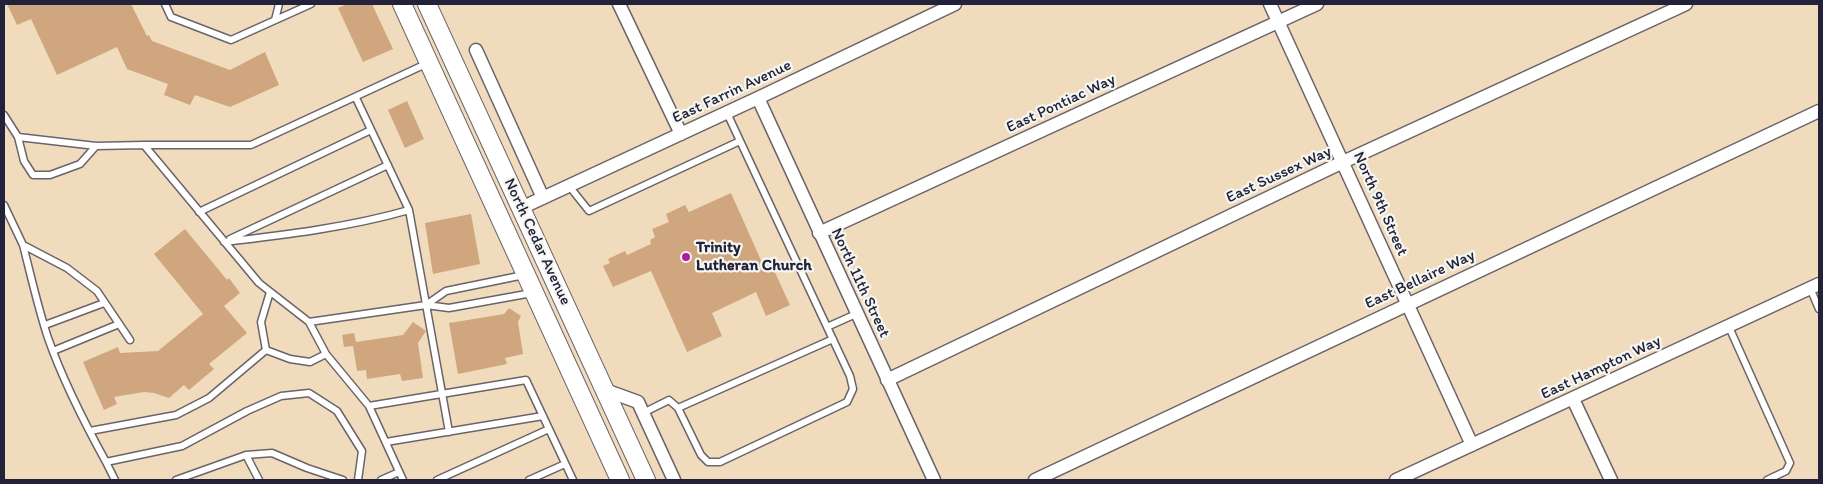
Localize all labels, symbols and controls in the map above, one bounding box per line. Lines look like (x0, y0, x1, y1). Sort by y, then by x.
street label: East Farrin Avenue (669, 56, 795, 128)
street label: East Pontiac Way (1003, 70, 1119, 138)
street label: East Sussex Way (1223, 142, 1335, 208)
street label: North 9th Street (1348, 149, 1412, 259)
street label: North Cedar Avenue (499, 176, 575, 308)
street label: North 11th Street (826, 225, 894, 341)
place label: Trinity Lutheran Church (696, 238, 812, 276)
street label: East Bellaire Way (1362, 246, 1478, 314)
marker: Trinity Lutheran Church (680, 251, 692, 263)
street label: East Hampton Way (1538, 332, 1664, 404)

